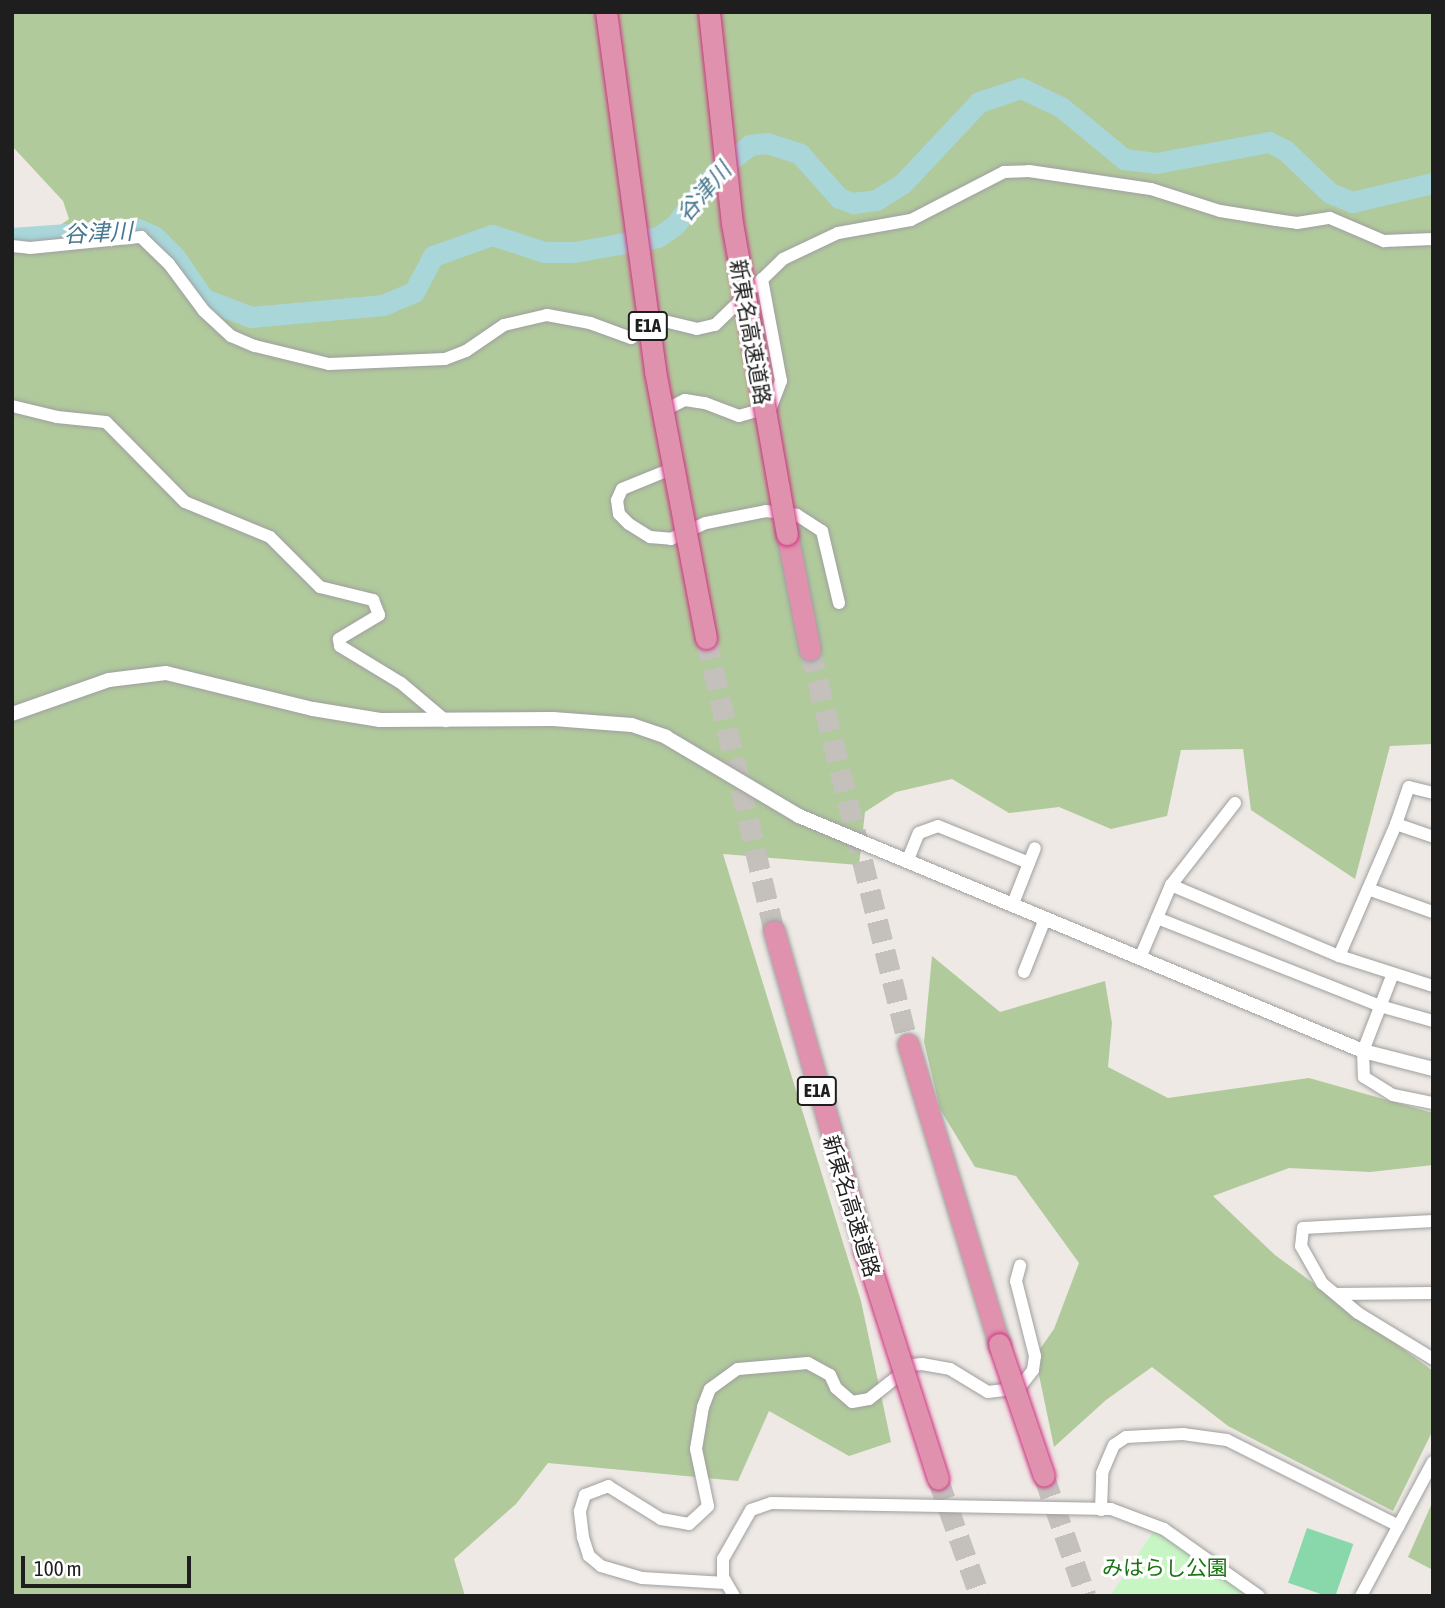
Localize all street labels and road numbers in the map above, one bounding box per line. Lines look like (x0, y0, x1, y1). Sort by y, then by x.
street label: 新東名高速道路 (726, 257, 776, 407)
road number: E1A (627, 310, 669, 342)
road number: E1A (796, 1076, 838, 1106)
street label: 新東名高速道路 (818, 1132, 886, 1280)

